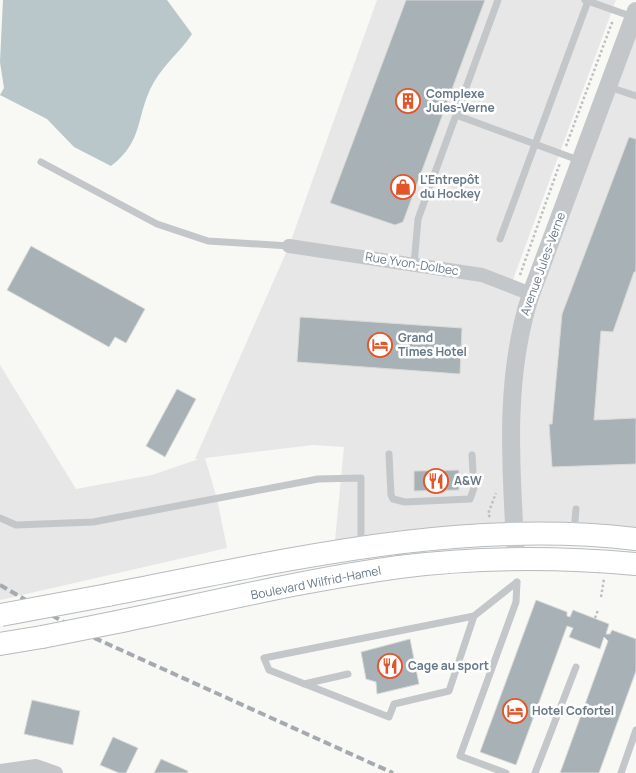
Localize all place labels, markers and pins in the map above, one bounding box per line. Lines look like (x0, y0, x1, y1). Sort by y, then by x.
place label: Complexe Jules-Verne (426, 85, 495, 116)
building icon: Complexe Jules-Verne (395, 88, 421, 114)
place label: L'Entrepôt du Hockey (420, 171, 481, 202)
shop icon: L'Entrepôt du Hockey (390, 174, 416, 200)
place label: Grand Times Hotel (398, 329, 467, 360)
hotel icon: Grand Times Hotel (367, 332, 393, 358)
restaurant icon: A&W (423, 468, 449, 494)
place label: A&W (454, 472, 482, 489)
restaurant icon: Cage au sport (377, 653, 403, 679)
place label: Cage au sport (408, 657, 489, 674)
hotel icon: Hotel Cofortel (502, 698, 528, 724)
place label: Hotel Cofortel (532, 702, 614, 719)

